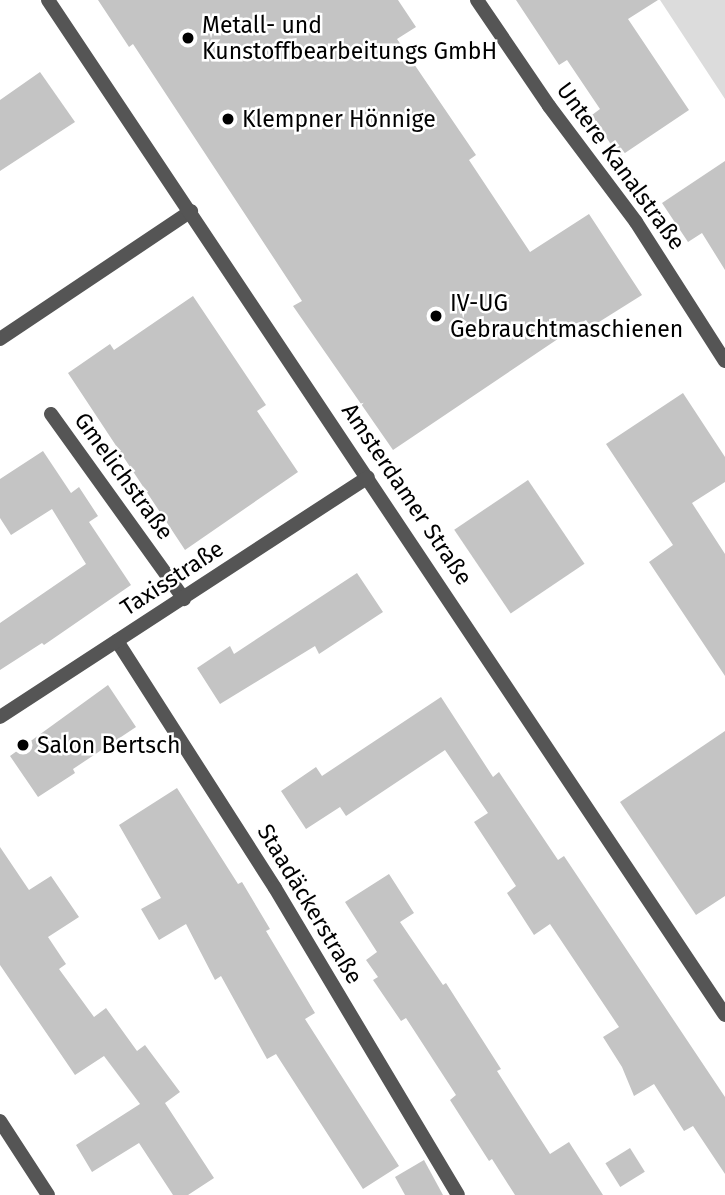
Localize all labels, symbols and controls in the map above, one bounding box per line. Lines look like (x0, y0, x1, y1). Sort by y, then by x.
place label: Metall- und Kunstoffbearbeitungs GmbH (202, 11, 497, 65)
marker: Metall- und Kunstoffbearbeitungs GmbH (180, 30, 196, 46)
street label: Untere Kanalstraße (551, 77, 691, 255)
place label: Klempner Hönnige (242, 105, 436, 133)
marker: Klempner Hönnige (220, 111, 236, 127)
place label: IV-UG Gebrauchtmaschienen (450, 289, 683, 343)
marker: IV-UG Gebrauchtmaschienen (428, 308, 444, 324)
street label: Amsterdamer Straße (336, 398, 478, 590)
street label: Gmelichstraße (69, 407, 179, 545)
street label: Taxisstraße (115, 535, 229, 621)
place label: Salon Bertsch (37, 731, 180, 759)
marker: Salon Bertsch (15, 737, 31, 753)
street label: Staadäckerstraße (251, 819, 369, 989)

